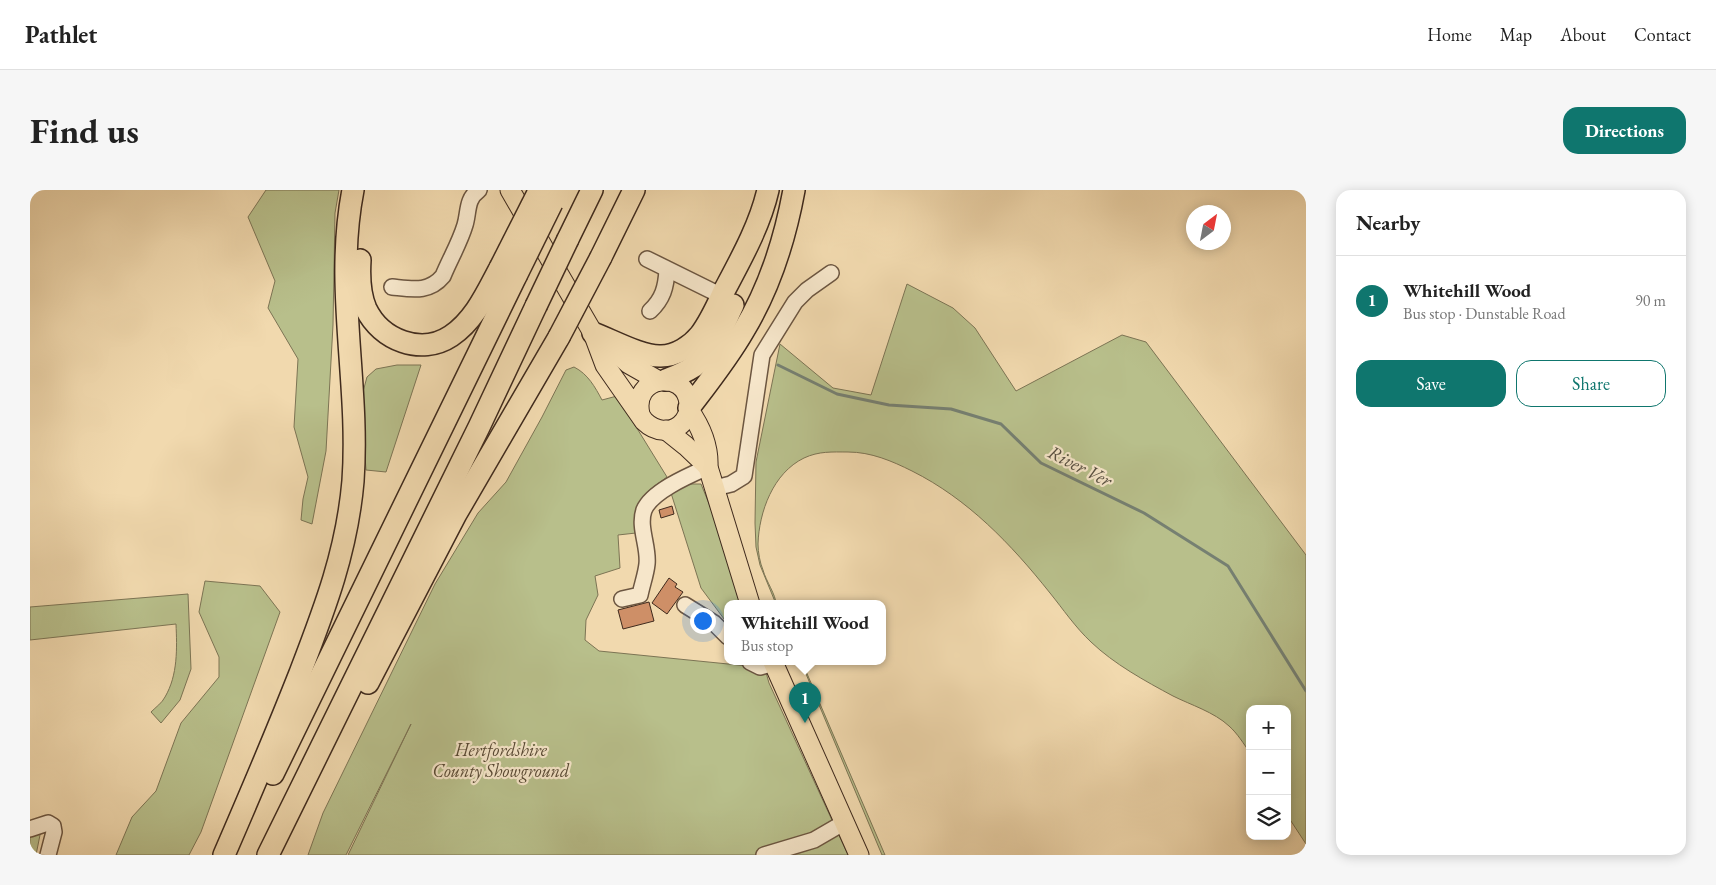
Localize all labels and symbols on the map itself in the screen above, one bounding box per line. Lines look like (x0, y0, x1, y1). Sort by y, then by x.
north arrow (1186, 205, 1231, 250)
water label: River Ver (1044, 439, 1117, 493)
your location (690, 608, 716, 634)
pin: 1 (789, 682, 821, 723)
park label: Hertfordshire County Showground (433, 738, 570, 783)

